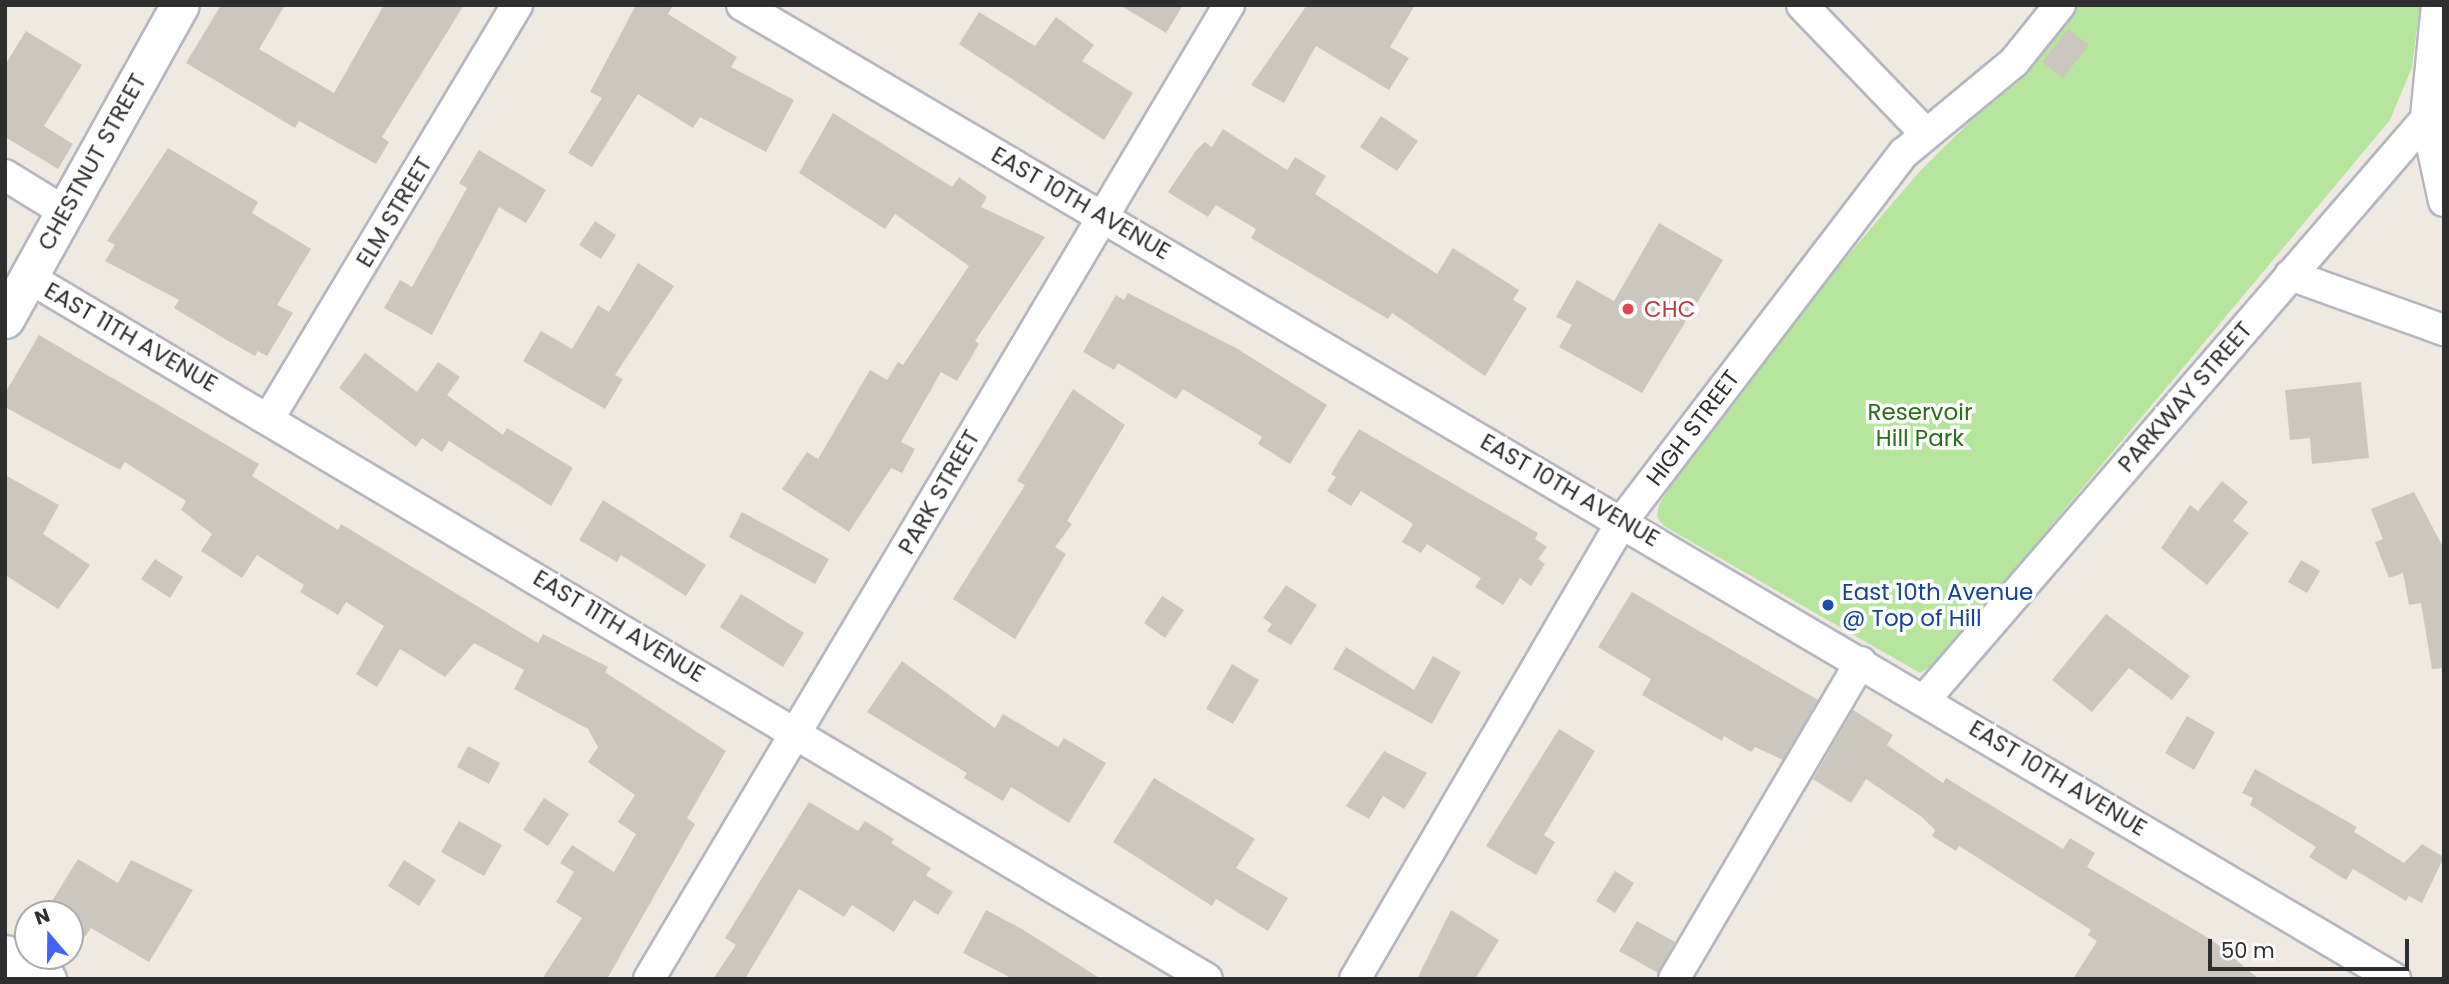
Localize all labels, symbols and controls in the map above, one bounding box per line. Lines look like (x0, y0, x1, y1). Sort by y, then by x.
street label: CHESTNUT STREET (32, 69, 152, 255)
street label: EAST 10TH AVENUE (987, 141, 1175, 265)
street label: ELM STREET (350, 152, 438, 272)
street label: EAST 11TH AVENUE (40, 276, 222, 398)
place label: CHC (1644, 295, 1695, 323)
marker: CHC (1618, 299, 1638, 319)
street label: PARKWAY STREET (2112, 316, 2258, 478)
street label: HIGH STREET (1641, 365, 1745, 491)
park label: Reservoir Hill Park (1868, 398, 1972, 452)
street label: PARK STREET (892, 425, 986, 559)
street label: EAST 10TH AVENUE (1476, 428, 1664, 552)
street label: EAST 11TH AVENUE (528, 564, 710, 688)
place label: East 10th Avenue @ Top of Hill (1842, 578, 2033, 632)
marker: East 10th Avenue @ Top of Hill (1820, 597, 1836, 613)
street label: EAST 10TH AVENUE (1964, 714, 2152, 842)
north arrow (14, 900, 84, 970)
text: N (31, 902, 54, 932)
scale bar (2211, 925, 2412, 969)
text: 50 m (2221, 936, 2275, 965)

